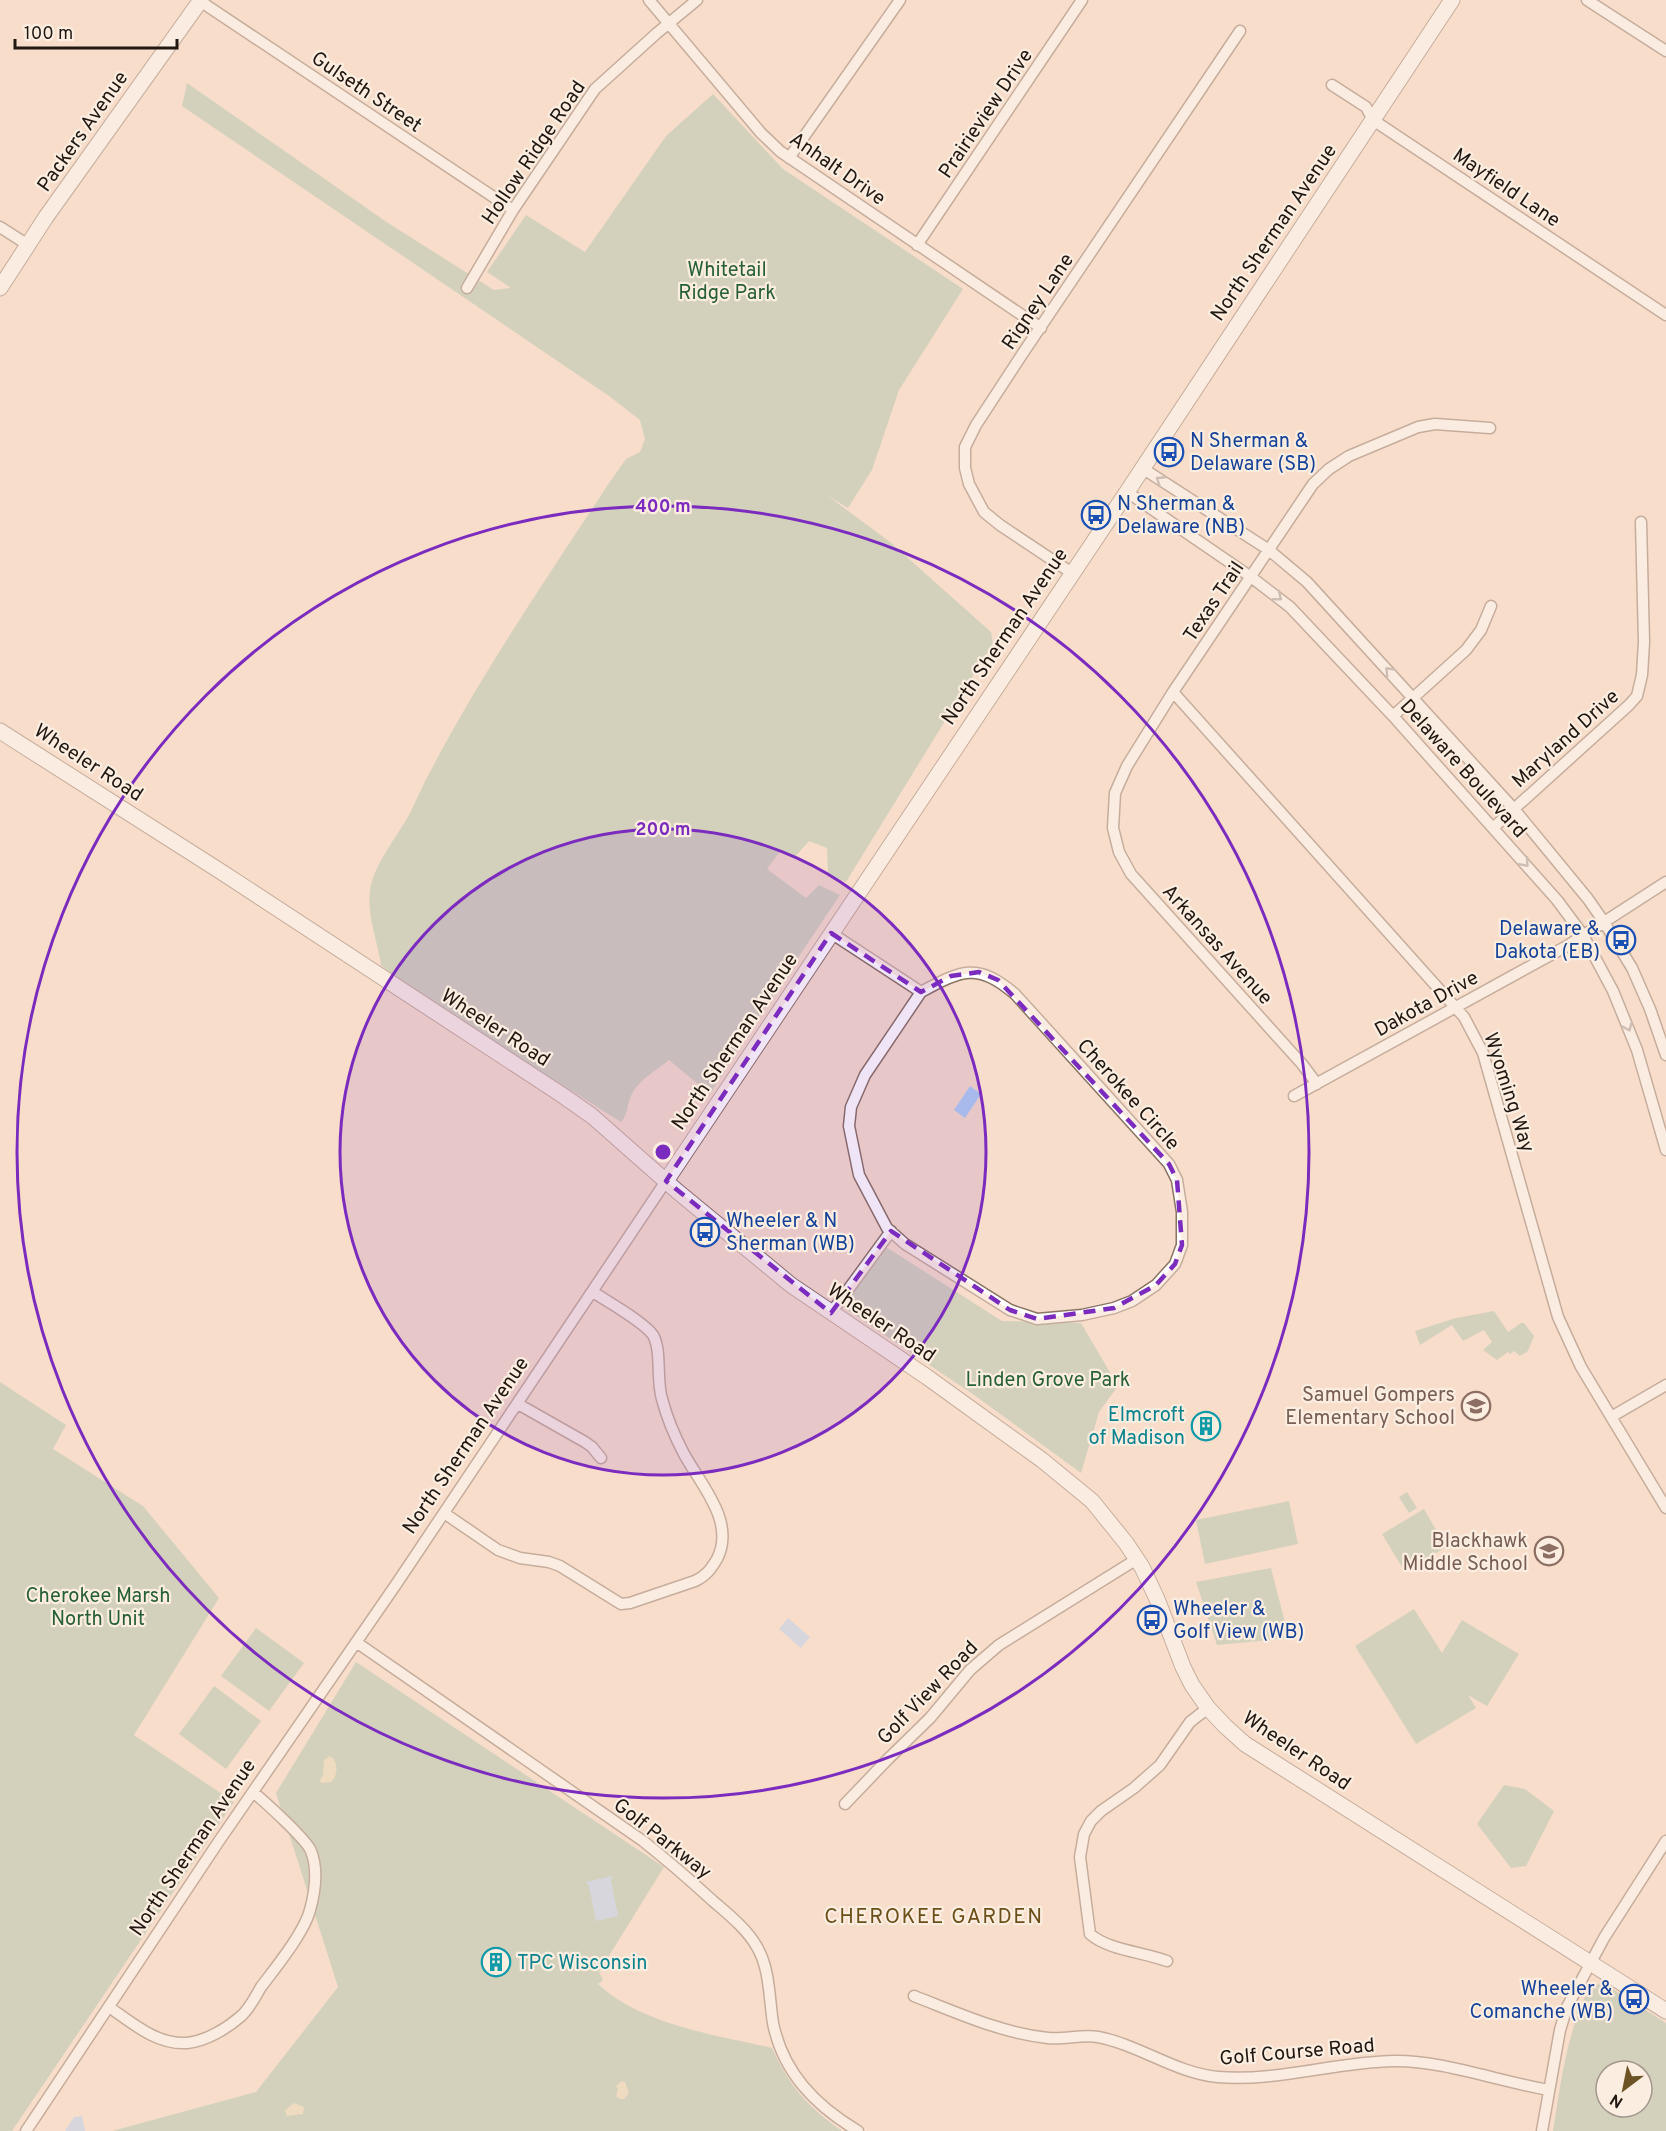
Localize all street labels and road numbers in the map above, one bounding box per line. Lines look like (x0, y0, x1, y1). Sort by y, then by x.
street label: Prairieview Drive (934, 44, 1040, 184)
street label: Gulseth Street (305, 46, 426, 139)
street label: Packers Avenue (32, 67, 135, 198)
street label: Hollow Ridge Road (477, 76, 592, 230)
street label: Anhalt Drive (784, 127, 890, 212)
street label: North Sherman Avenue (1206, 139, 1344, 327)
street label: Mayfield Lane (1447, 143, 1565, 234)
street label: Rigney Lane (997, 249, 1081, 356)
street label: North Sherman Avenue (937, 543, 1075, 731)
street label: Texas Trail (1178, 557, 1251, 647)
street label: Maryland Drive (1507, 684, 1625, 795)
street label: Delaware Boulevard (1393, 695, 1532, 844)
street label: Wheeler Road (28, 719, 148, 809)
street label: Arkansas Avenue (1156, 880, 1277, 1011)
street label: North Sherman Avenue (667, 948, 805, 1136)
street label: Dakota Drive (1370, 966, 1483, 1044)
street label: Wheeler Road (435, 984, 555, 1074)
street label: Wyoming Way (1476, 1029, 1540, 1156)
street label: Cherokee Circle (1070, 1034, 1185, 1157)
street label: Wheeler Road (822, 1278, 940, 1369)
street label: North Sherman Avenue (398, 1352, 536, 1540)
street label: Golf View Road (872, 1636, 985, 1751)
street label: Wheeler Road (1237, 1706, 1355, 1797)
street label: North Sherman Avenue (125, 1754, 263, 1942)
street label: Golf Parkway (607, 1793, 716, 1886)
street label: Golf Course Road (1219, 2033, 1376, 2073)

